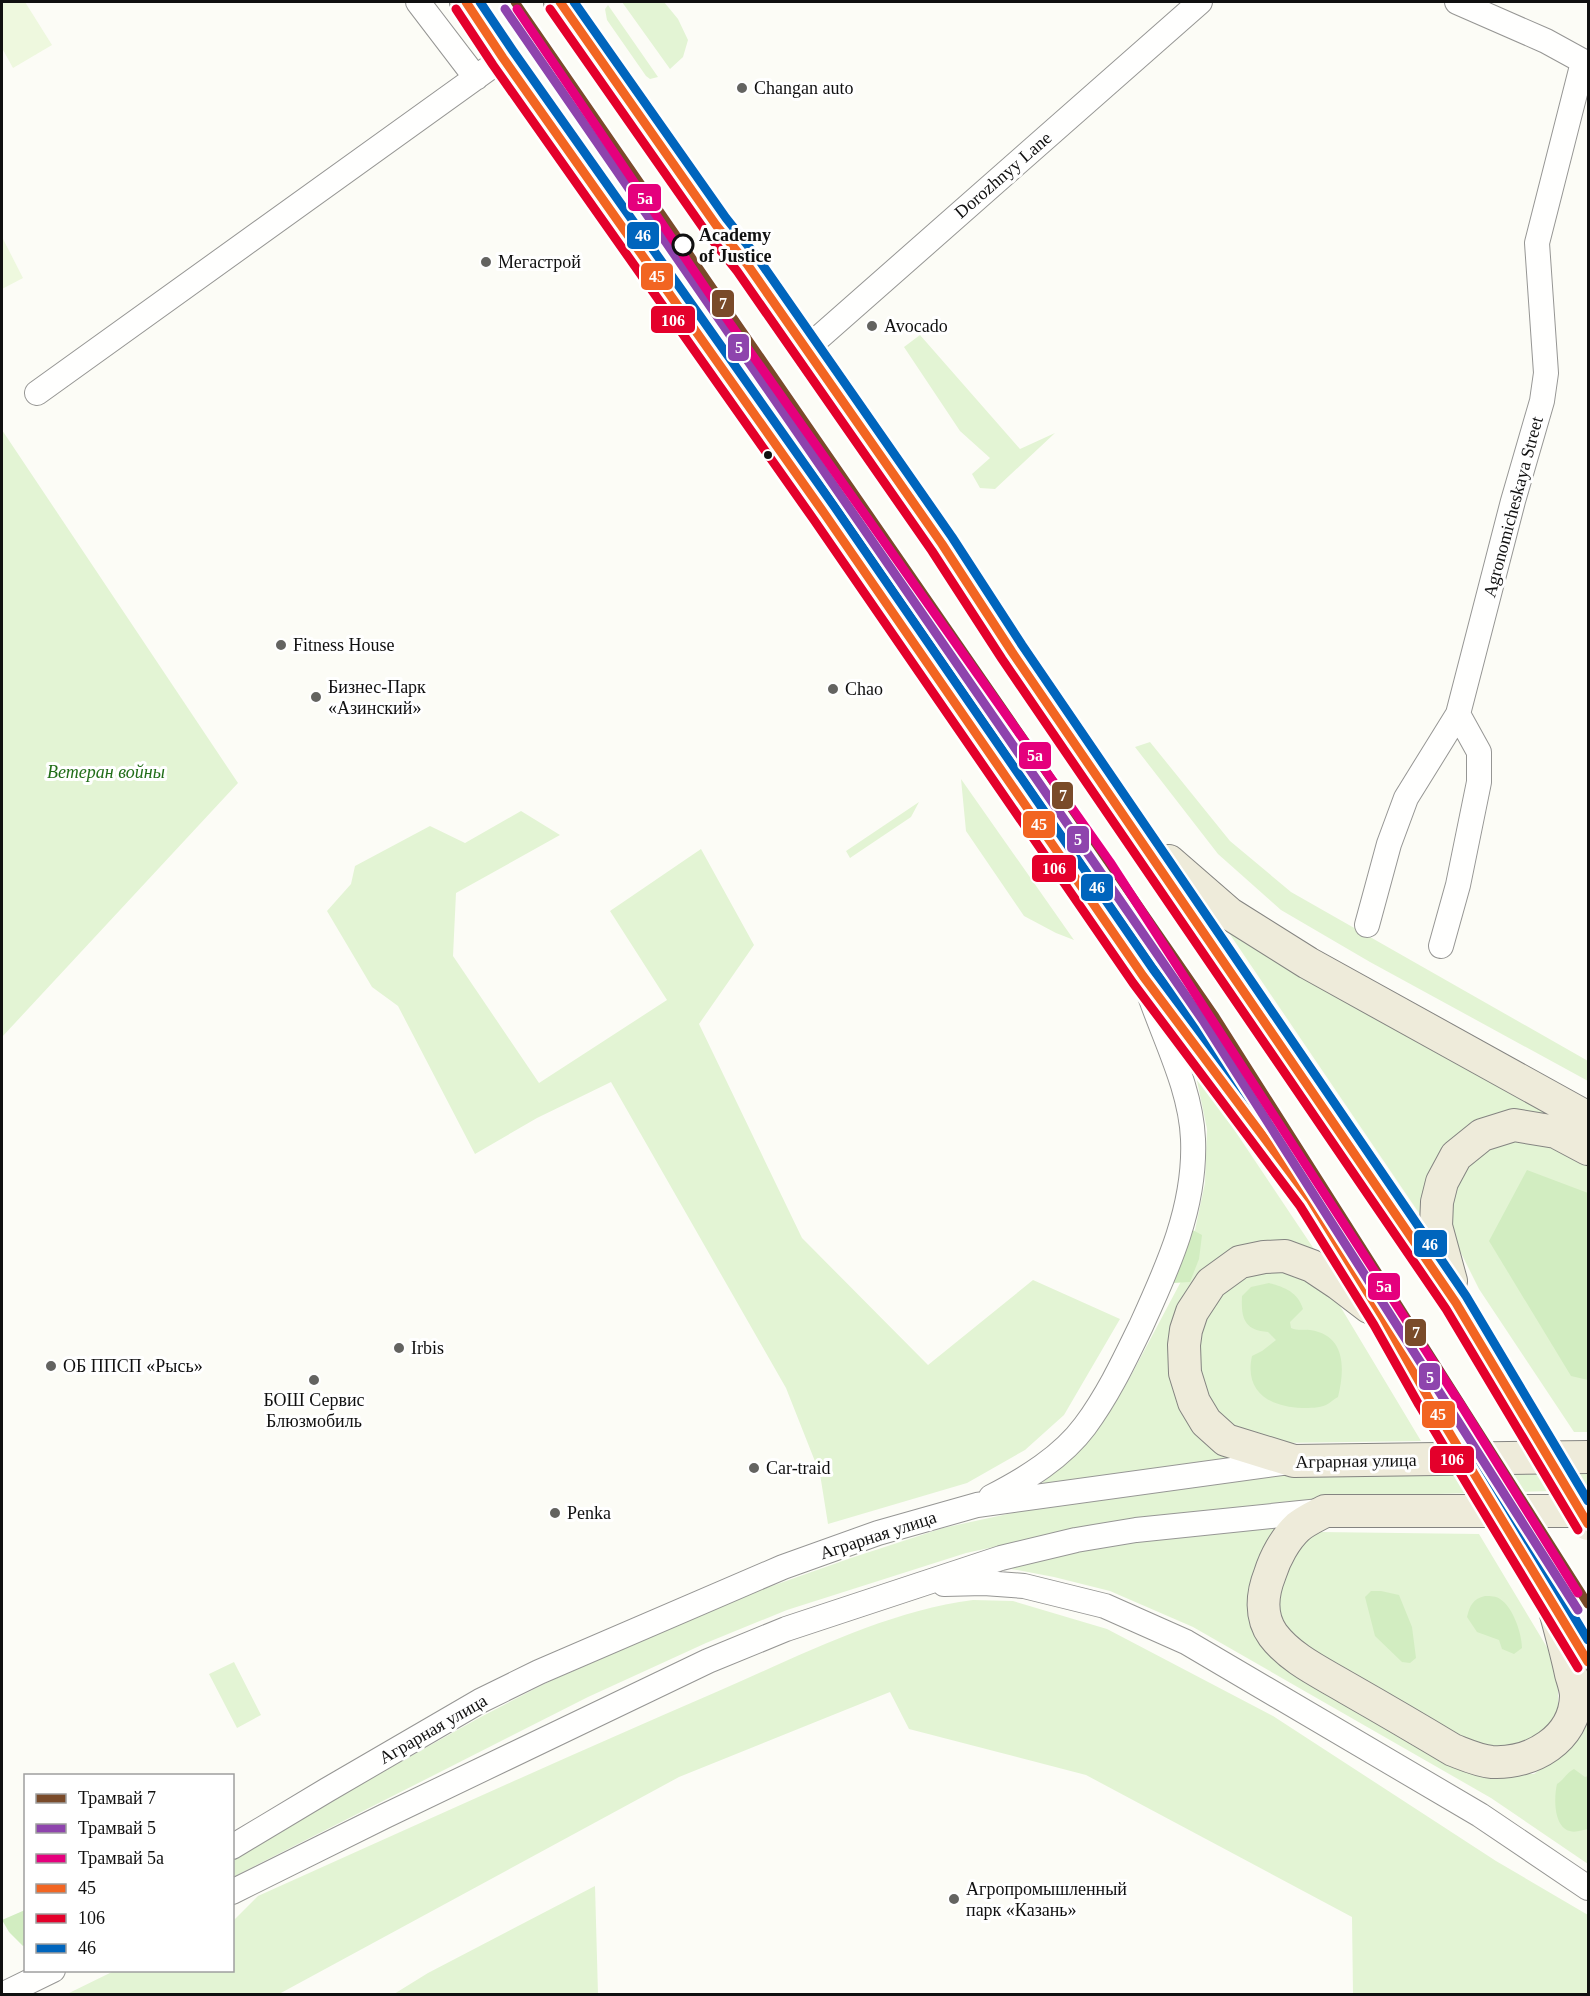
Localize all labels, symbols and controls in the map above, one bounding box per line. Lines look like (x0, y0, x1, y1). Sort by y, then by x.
place label: Changan auto (754, 78, 853, 98)
marker: Changan auto (735, 81, 749, 95)
street label: Dorozhnyy Lane (951, 128, 1055, 222)
line badge: 5а (627, 183, 662, 212)
text: 5а (637, 190, 653, 207)
line badge: 46 (626, 221, 660, 250)
place label: Academy of Justice (699, 225, 771, 266)
text: 46 (635, 227, 651, 244)
marker: Academy of Justice (672, 234, 694, 256)
place label: Мегастрой (498, 252, 581, 272)
marker: Мегастрой (479, 255, 493, 269)
line badge: 45 (640, 262, 674, 291)
text: 45 (649, 268, 665, 285)
line badge: 7 (711, 289, 735, 318)
text: 7 (719, 295, 727, 312)
line badge: 106 (650, 305, 696, 334)
text: 106 (661, 312, 685, 329)
place label: Avocado (884, 316, 948, 336)
marker: Avocado (865, 319, 879, 333)
line badge: 5 (727, 333, 750, 362)
text: 5 (735, 339, 743, 356)
street label: Agronomicheskaya Street (1479, 414, 1547, 600)
unlabelled marker (762, 449, 774, 461)
place label: Fitness House (293, 635, 395, 655)
marker: Fitness House (274, 638, 288, 652)
place label: Бизнес-Парк «Азинский» (328, 677, 426, 718)
place label: Chao (845, 679, 883, 699)
marker: Chao (826, 682, 840, 696)
marker: Бизнес-Парк «Азинский» (309, 690, 323, 704)
line badge: 5а (1018, 741, 1052, 770)
text: 5а (1027, 747, 1043, 764)
park label: Ветеран войны (47, 762, 165, 782)
line badge: 7 (1051, 781, 1074, 810)
text: 7 (1059, 787, 1067, 804)
line badge: 45 (1022, 810, 1056, 839)
text: 45 (1031, 816, 1047, 833)
line badge: 5 (1066, 825, 1090, 854)
text: 5 (1074, 831, 1082, 848)
line badge: 106 (1031, 854, 1077, 883)
text: 106 (1042, 860, 1066, 877)
line badge: 46 (1080, 873, 1114, 902)
text: 46 (1089, 879, 1105, 896)
line badge: 46 (1413, 1229, 1448, 1258)
text: 46 (1422, 1236, 1438, 1253)
line badge: 5а (1367, 1272, 1401, 1301)
text: 5а (1376, 1278, 1392, 1295)
line badge: 7 (1404, 1318, 1427, 1347)
text: 7 (1412, 1324, 1420, 1341)
place label: Irbis (411, 1338, 444, 1358)
marker: Irbis (392, 1341, 406, 1355)
place label: ОБ ППСП «Рысь» (63, 1356, 203, 1376)
marker: ОБ ППСП «Рысь» (44, 1359, 58, 1373)
line badge: 5 (1418, 1362, 1441, 1391)
text: 5 (1426, 1369, 1434, 1386)
marker: БОШ Сервис Блюзмобиль (307, 1373, 321, 1387)
place label: БОШ Сервис Блюзмобиль (263, 1390, 365, 1431)
line badge: 45 (1421, 1400, 1456, 1429)
text: 45 (1430, 1406, 1446, 1423)
line badge: 106 (1429, 1445, 1475, 1474)
street label: Аграрная улица (1295, 1450, 1417, 1472)
text: 106 (1440, 1451, 1464, 1468)
place label: Car-traid (766, 1458, 831, 1478)
marker: Car-traid (747, 1461, 761, 1475)
place label: Penka (567, 1503, 611, 1523)
marker: Penka (548, 1506, 562, 1520)
street label: Аграрная улица (817, 1507, 939, 1563)
street label: Аграрная улица (376, 1690, 490, 1768)
legend (24, 1774, 234, 1972)
text: Трамвай 7 (78, 1788, 156, 1808)
text: Трамвай 5 (78, 1818, 156, 1838)
text: Трамвай 5а (78, 1848, 164, 1868)
text: 45 (78, 1878, 96, 1898)
place label: Агропромышленный парк «Казань» (966, 1879, 1127, 1920)
marker: Агропромышленный парк «Казань» (947, 1892, 961, 1906)
text: 106 (78, 1908, 105, 1928)
text: 46 (78, 1938, 96, 1958)

